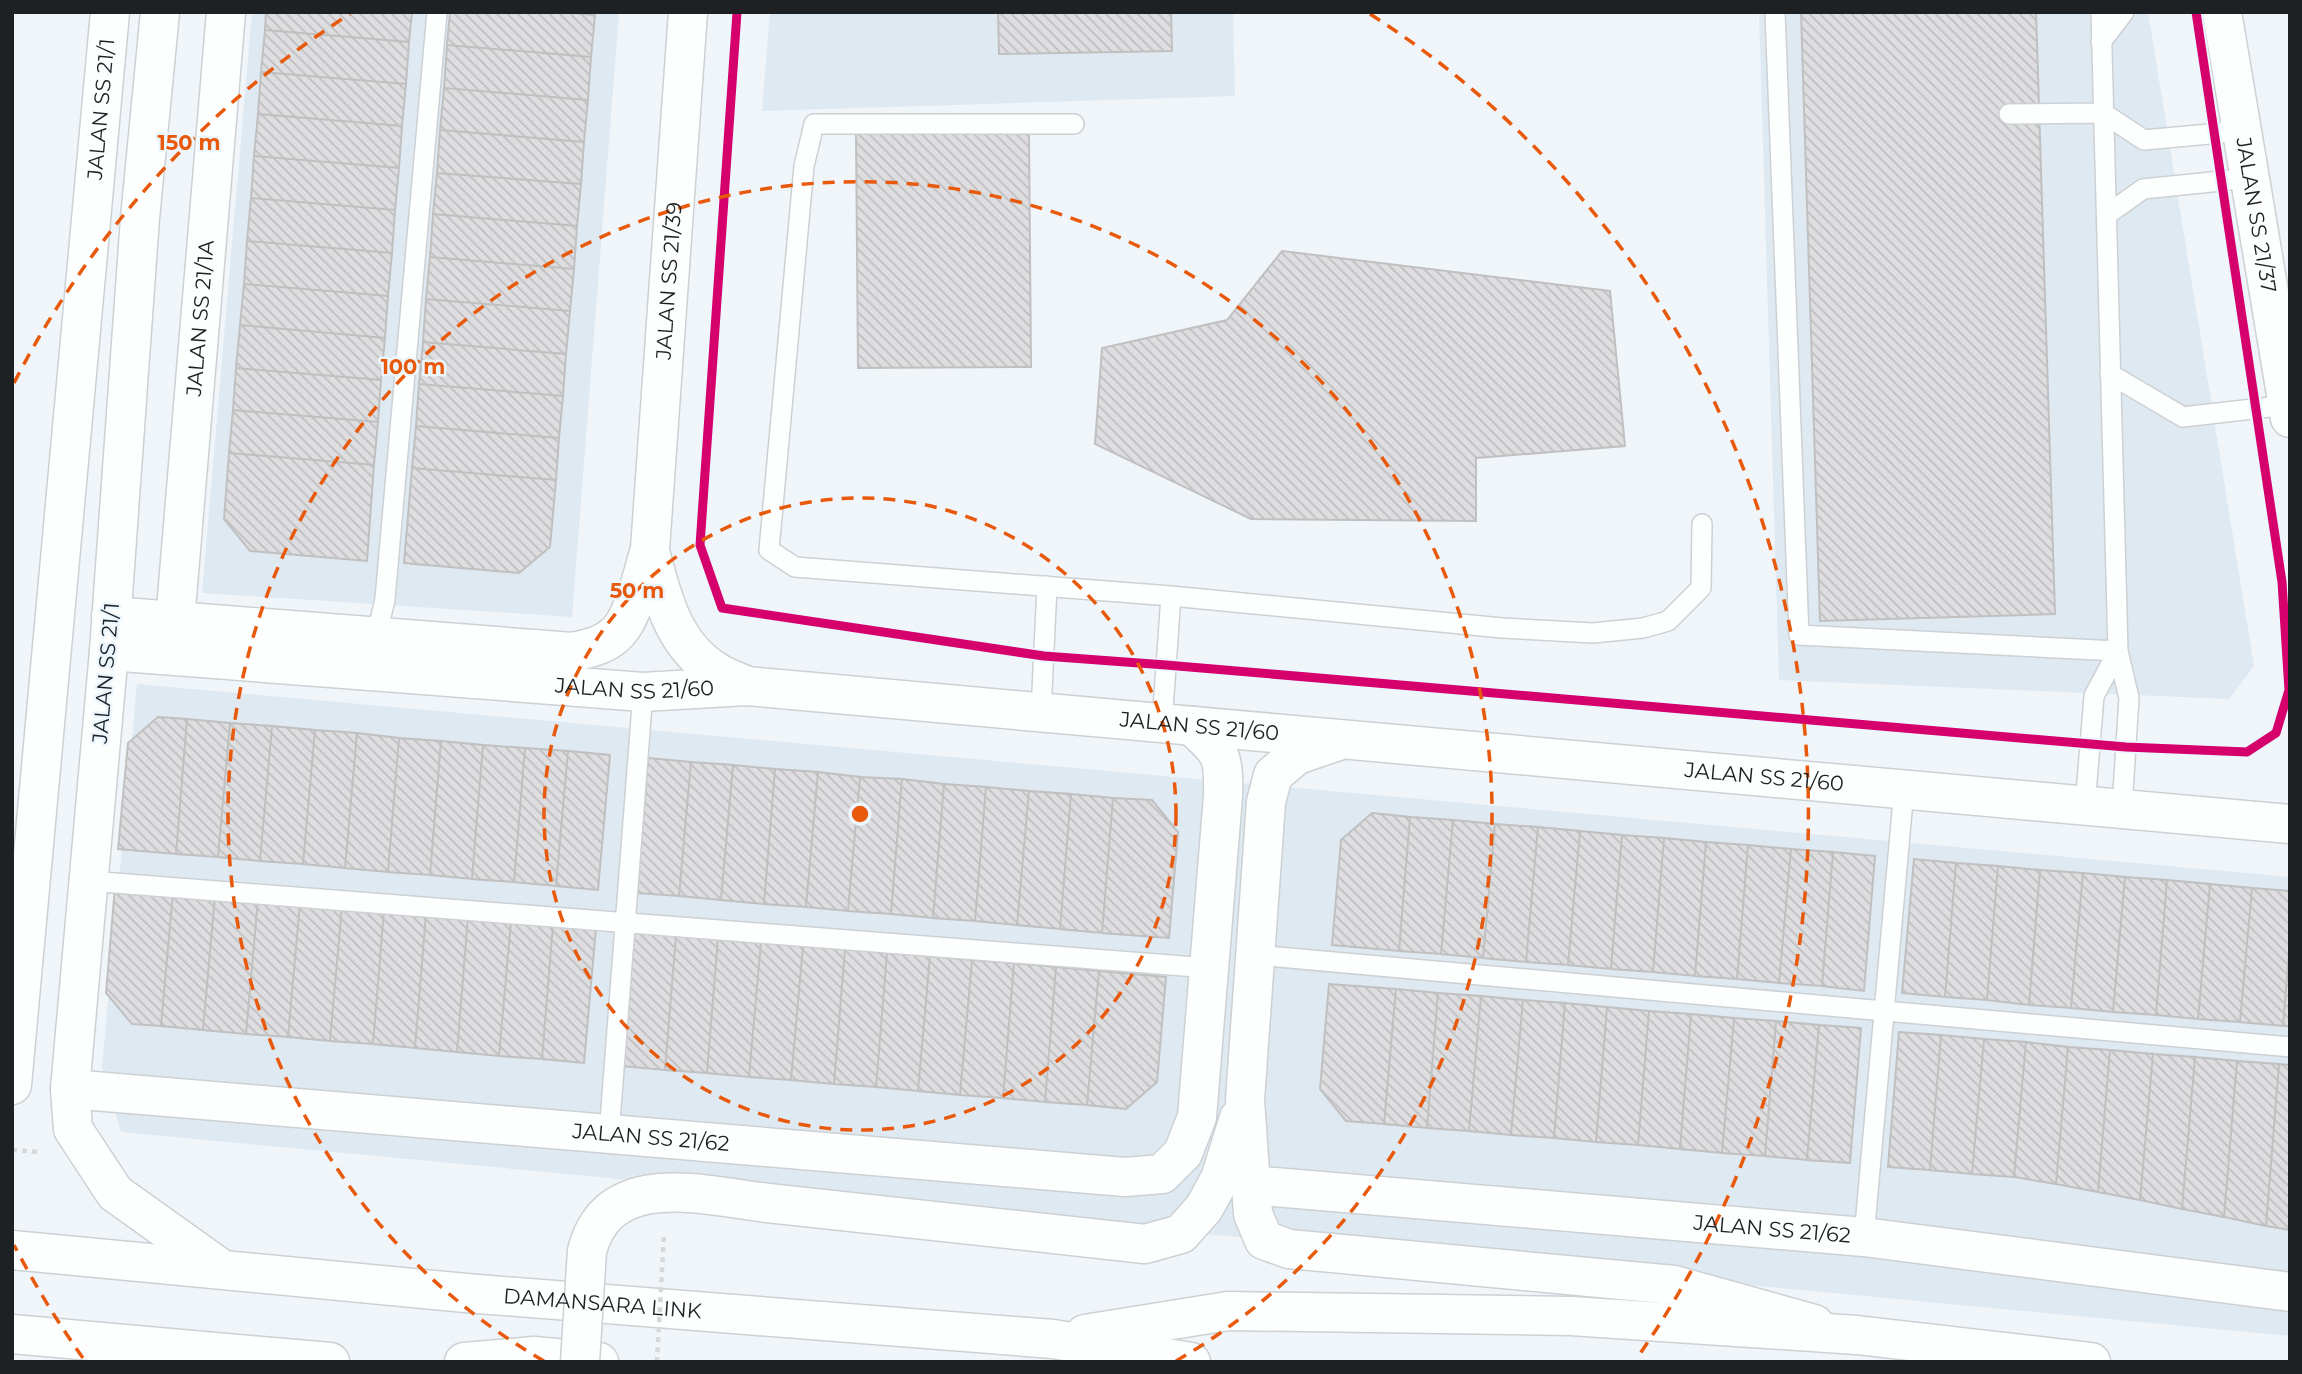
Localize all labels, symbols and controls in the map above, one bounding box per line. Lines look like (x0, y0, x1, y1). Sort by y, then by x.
street label: JALAN SS 21/1 (82, 37, 120, 182)
text: 150 m (158, 130, 220, 155)
street label: JALAN SS 21/37 (2231, 135, 2282, 295)
street label: JALAN SS 21/39 (650, 201, 687, 361)
street label: JALAN SS 21/1A (181, 238, 219, 398)
text: 100 m (381, 354, 445, 379)
text: 50 m (610, 578, 664, 603)
street label: JALAN SS 21/1 (87, 601, 124, 745)
street label: JALAN SS 21/60 (553, 672, 715, 704)
street label: JALAN SS 21/60 (1118, 706, 1280, 746)
street label: JALAN SS 21/60 (1683, 757, 1845, 796)
centre of rings (848, 802, 872, 826)
street label: JALAN SS 21/62 (570, 1118, 731, 1156)
street label: JALAN SS 21/62 (1692, 1210, 1852, 1248)
street label: DAMANSARA LINK (502, 1283, 703, 1323)

